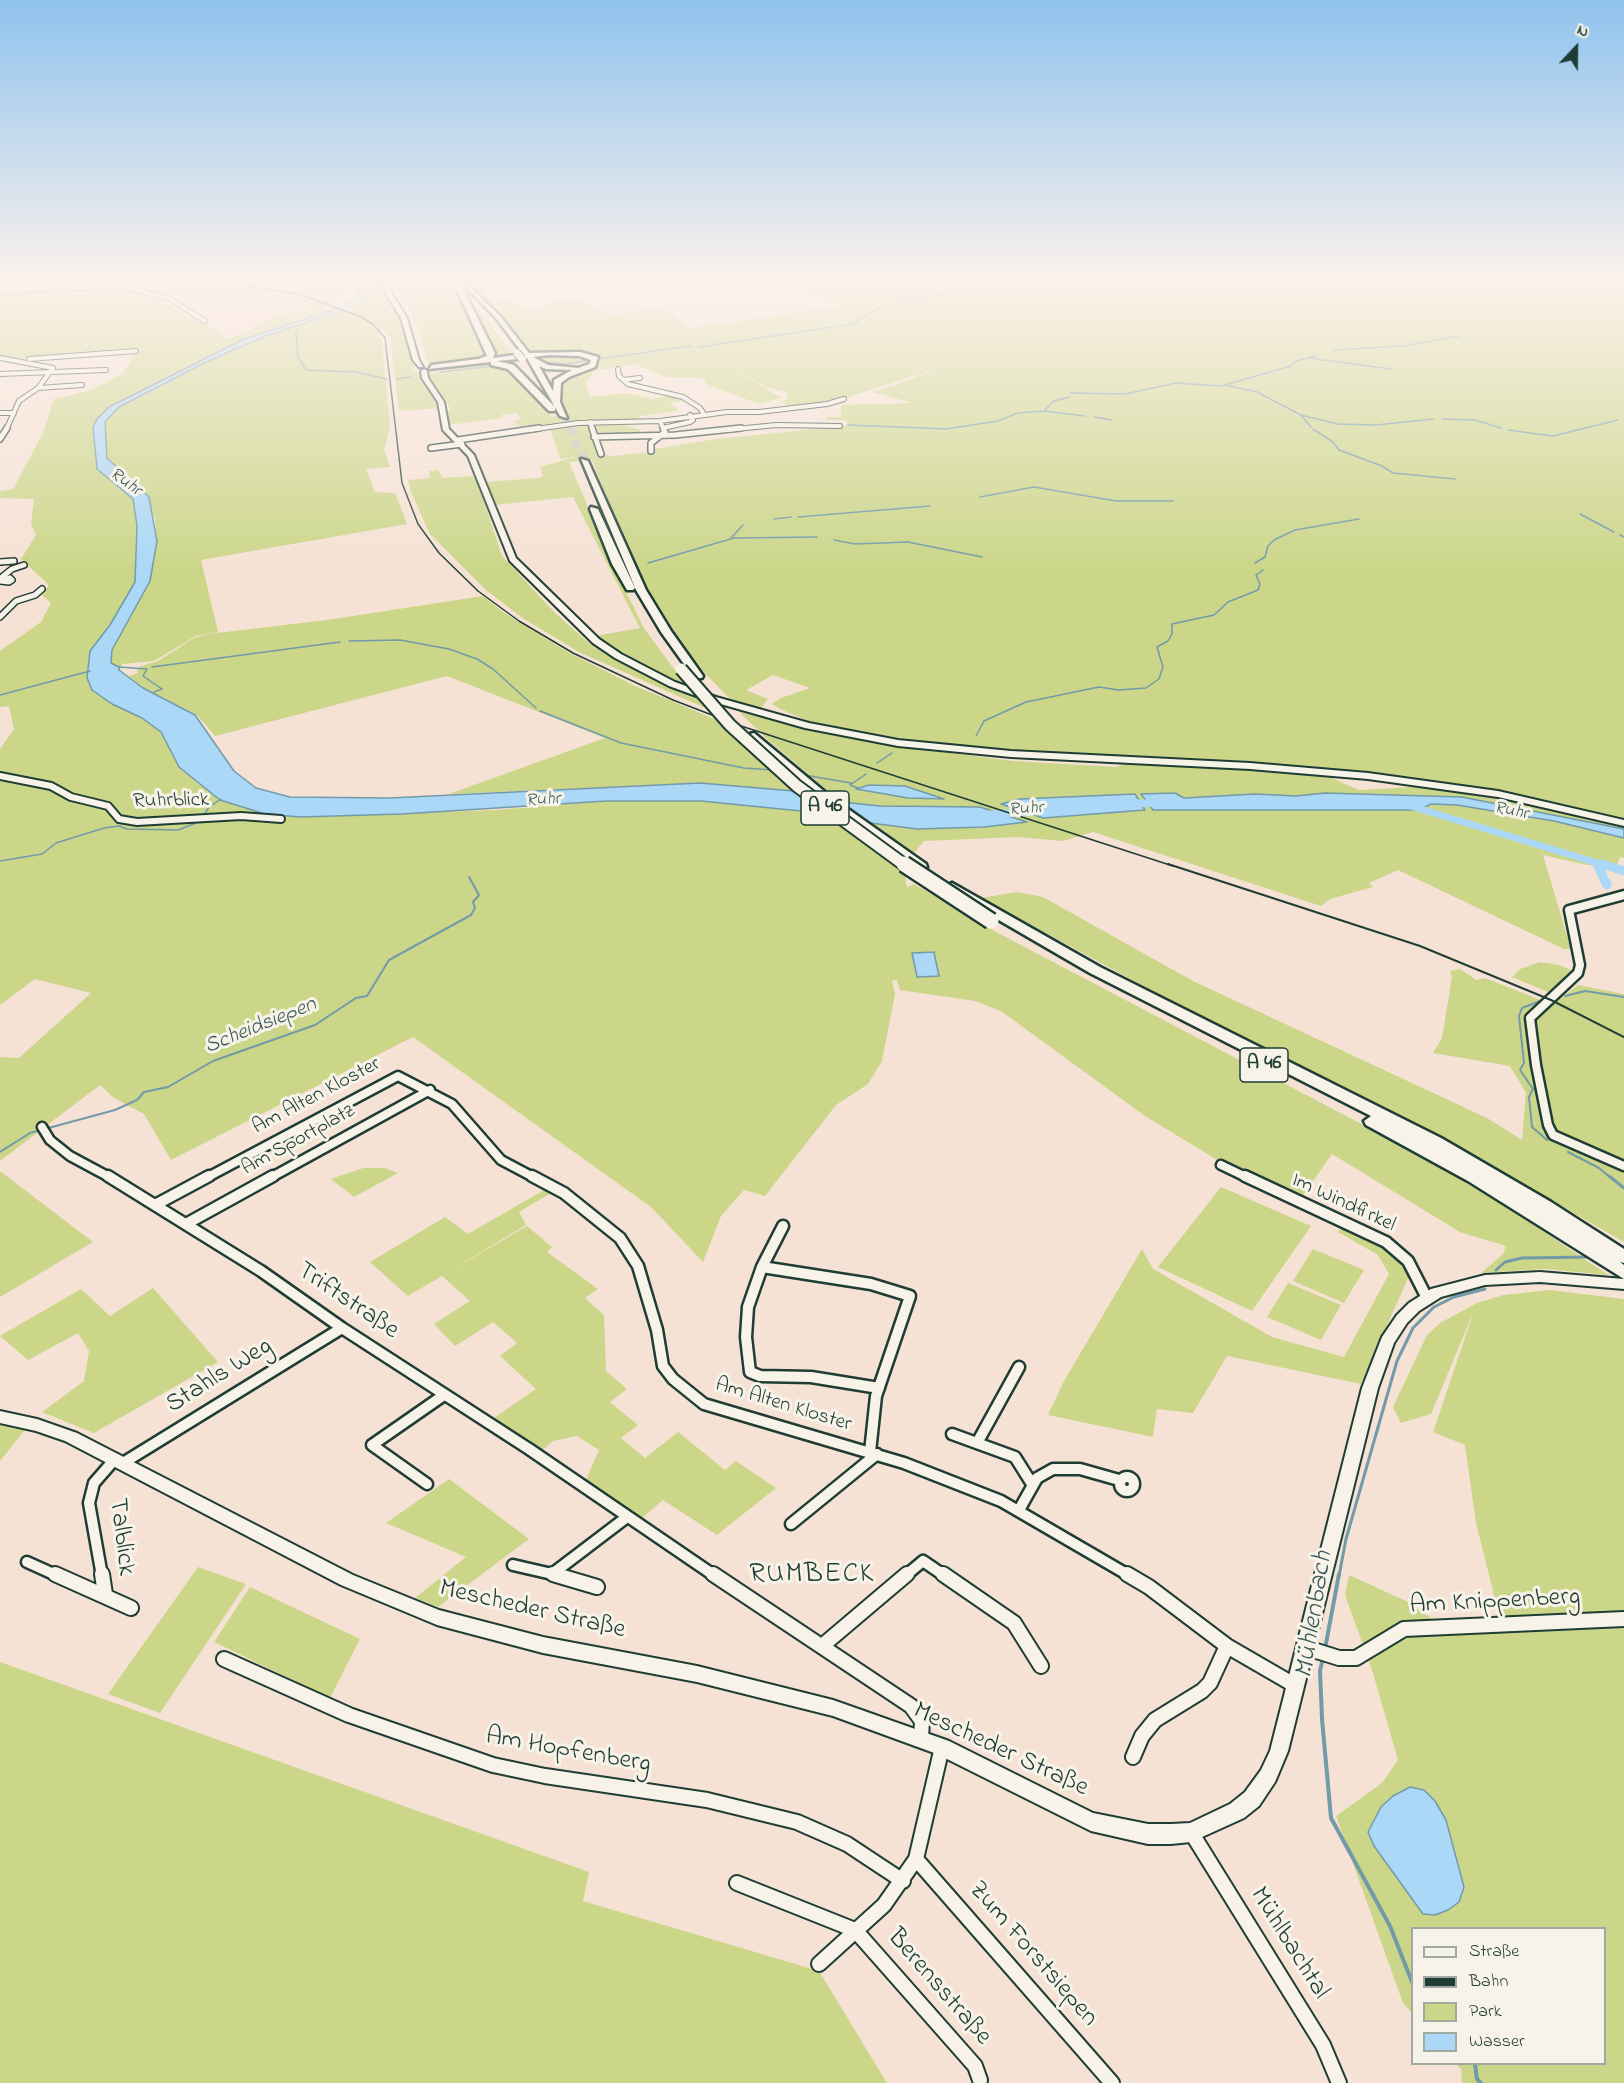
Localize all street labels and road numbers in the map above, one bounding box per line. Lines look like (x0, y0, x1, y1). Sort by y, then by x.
street label: Ruhrblick (133, 789, 209, 815)
road number: A 46 (801, 791, 849, 825)
road number: A 46 (1240, 1048, 1288, 1082)
street label: Am Alten Kloster (249, 1053, 385, 1141)
street label: Am Sportplatz (238, 1100, 360, 1182)
street label: Im Windfirkel (1287, 1169, 1399, 1239)
street label: Triftstraße (290, 1256, 404, 1348)
street label: Stahls Weg (161, 1332, 279, 1422)
street label: Am Alten Kloster (712, 1373, 854, 1439)
street label: Talblick (100, 1496, 140, 1578)
street label: Mescheder Straße (436, 1574, 628, 1648)
street label: Am Knippenberg (1409, 1583, 1581, 1623)
street label: Mescheder Straße (907, 1697, 1093, 1805)
street label: Am Hopfenberg (483, 1722, 653, 1782)
street label: Zum Forstsiepen (960, 1876, 1104, 2034)
street label: Mühlbachtal (1241, 1882, 1335, 2006)
street label: Berensstraße (879, 1923, 997, 2053)

